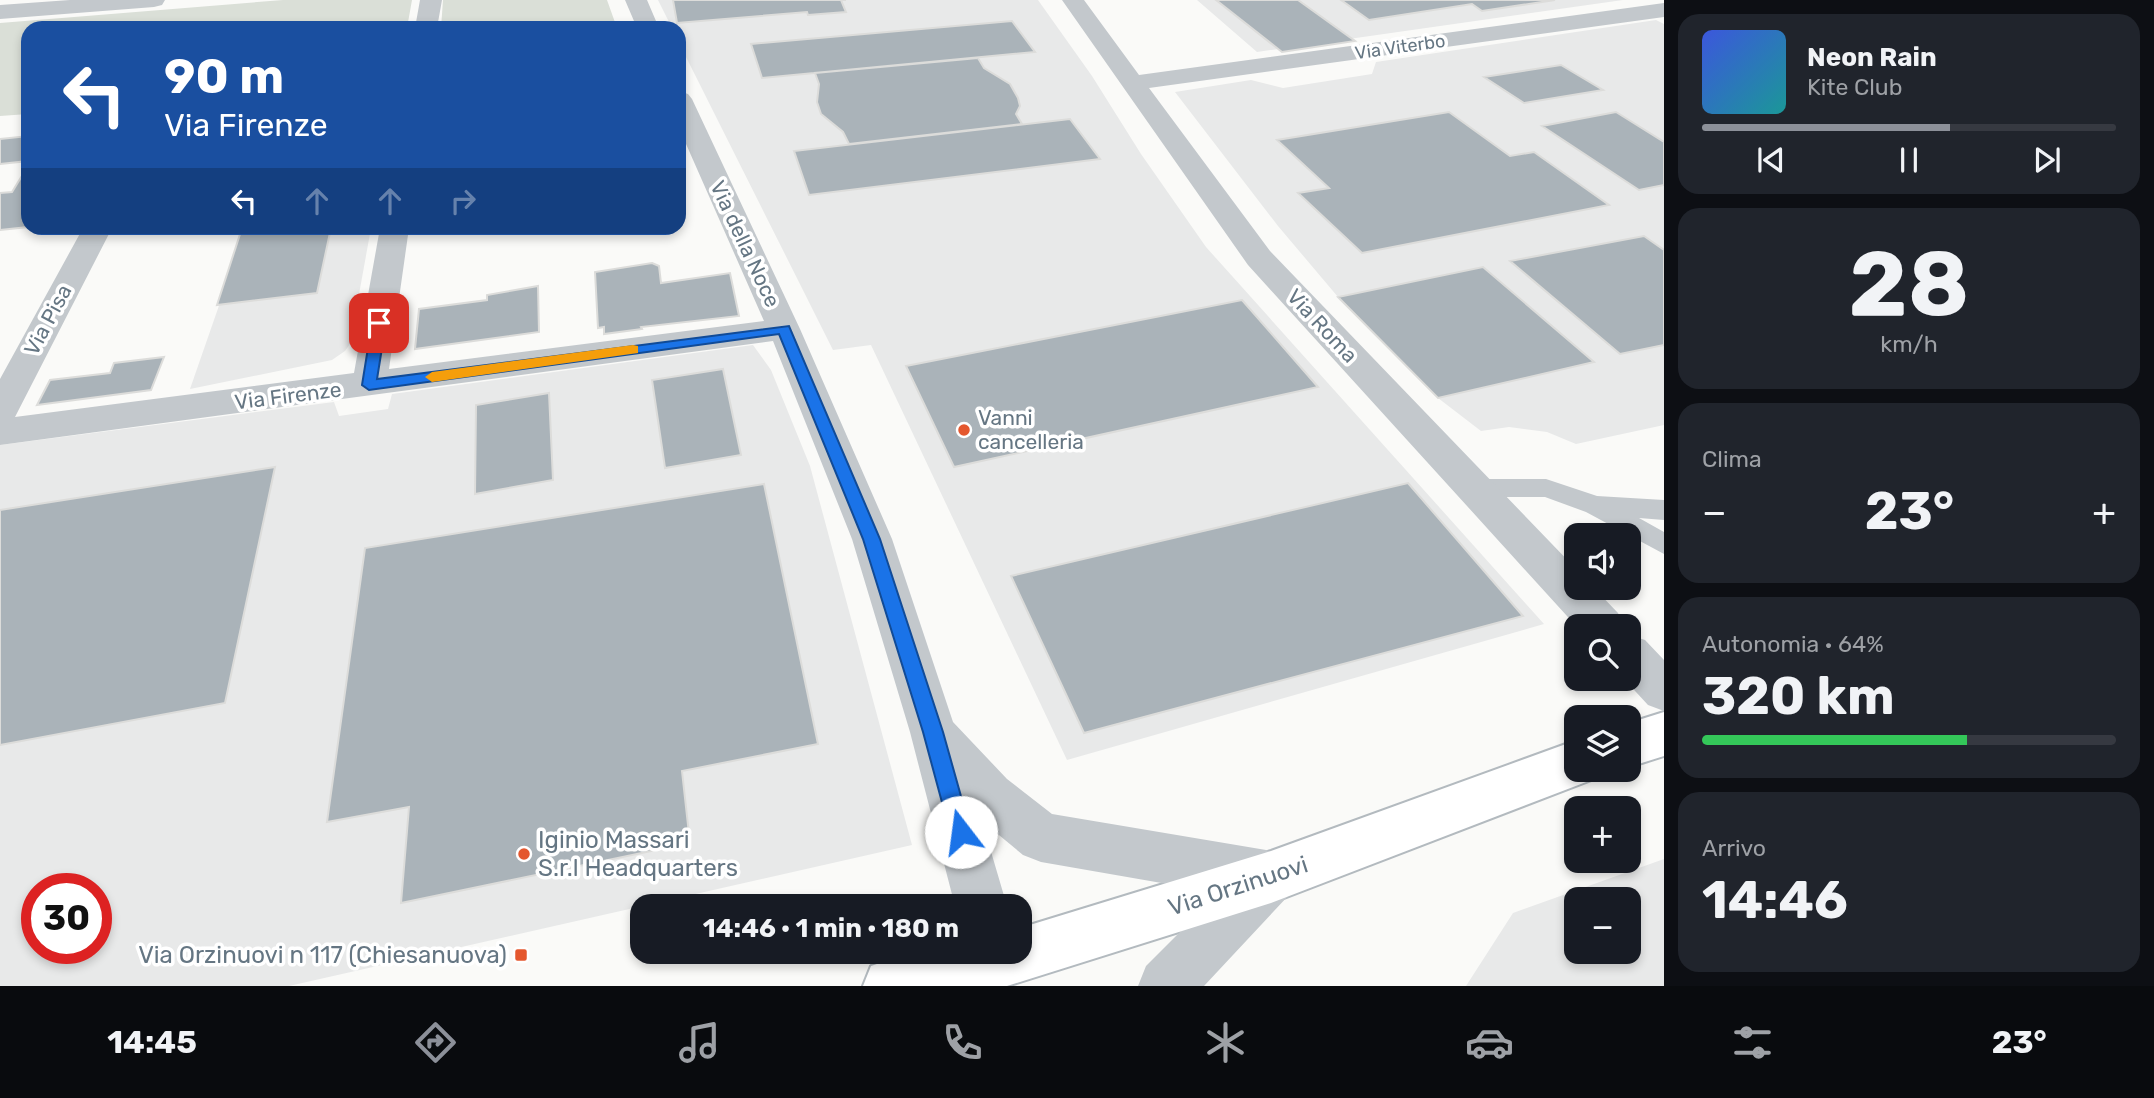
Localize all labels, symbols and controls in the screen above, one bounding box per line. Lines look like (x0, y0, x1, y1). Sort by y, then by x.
street label: Via Viterbo (1353, 30, 1447, 64)
text: Neon Rain (1807, 42, 1937, 73)
text: 90 m (164, 47, 284, 105)
icon: left (49, 49, 140, 140)
text: Kite Club (1807, 73, 1902, 101)
text: Via Firenze (164, 106, 328, 144)
icon: previous (1752, 141, 1790, 179)
icon: pause (1890, 141, 1928, 179)
icon: next (2028, 141, 2066, 179)
street label: Via della Noce (705, 177, 786, 311)
icon: left (225, 182, 263, 220)
icon: ahead (298, 182, 336, 220)
icon: ahead (371, 182, 409, 220)
icon: right (444, 182, 482, 220)
text: 28 (1849, 230, 1969, 338)
street label: Via Pisa (19, 280, 77, 359)
street label: Via Roma (1282, 284, 1363, 368)
pin (349, 293, 409, 353)
icon: arrive (360, 304, 398, 342)
text: km/h (1880, 330, 1938, 358)
street label: Via Firenze (233, 377, 343, 414)
place label: Vanni cancelleria (978, 405, 1084, 454)
marker: Vanni cancelleria (956, 422, 972, 438)
text: Clima (1702, 445, 1762, 473)
text: 23° (1865, 480, 1954, 542)
text: − (1702, 489, 1727, 535)
text: + (2092, 489, 2116, 535)
map controls (1564, 523, 1641, 964)
button: sound (1564, 523, 1641, 600)
button: search (1564, 614, 1641, 691)
text: Autonomia · 64% (1702, 630, 1884, 658)
text: 320 km (1702, 665, 1895, 727)
button: layers (1564, 705, 1641, 782)
position arrow (924, 795, 998, 869)
button: + (1564, 796, 1641, 873)
place label: Iginio Massari S.r.l Headquarters (538, 826, 738, 882)
text: Arrivo (1702, 834, 1766, 862)
marker: Iginio Massari S.r.l Headquarters (516, 846, 532, 862)
street label: Via Orzinuovi (1165, 850, 1311, 922)
text: 14:46 (1702, 869, 1848, 931)
speed limit sign: 30 (21, 873, 112, 964)
button: − (1564, 887, 1641, 964)
text: 14:46 · 1 min · 180 m (703, 913, 959, 944)
place label: Via Orzinuovi n 117 (Chiesanuova) (138, 941, 507, 969)
marker: Via Orzinuovi n 117 (Chiesanuova) (513, 947, 529, 963)
icon: directions (411, 1018, 460, 1067)
icon: music (675, 1018, 724, 1067)
icon: phone (938, 1018, 987, 1067)
icon: climate (1201, 1018, 1250, 1067)
icon: car (1465, 1018, 1514, 1067)
icon: filters (1728, 1018, 1777, 1067)
text: 14:45 (107, 1023, 197, 1061)
text: 23° (1992, 1023, 2047, 1061)

